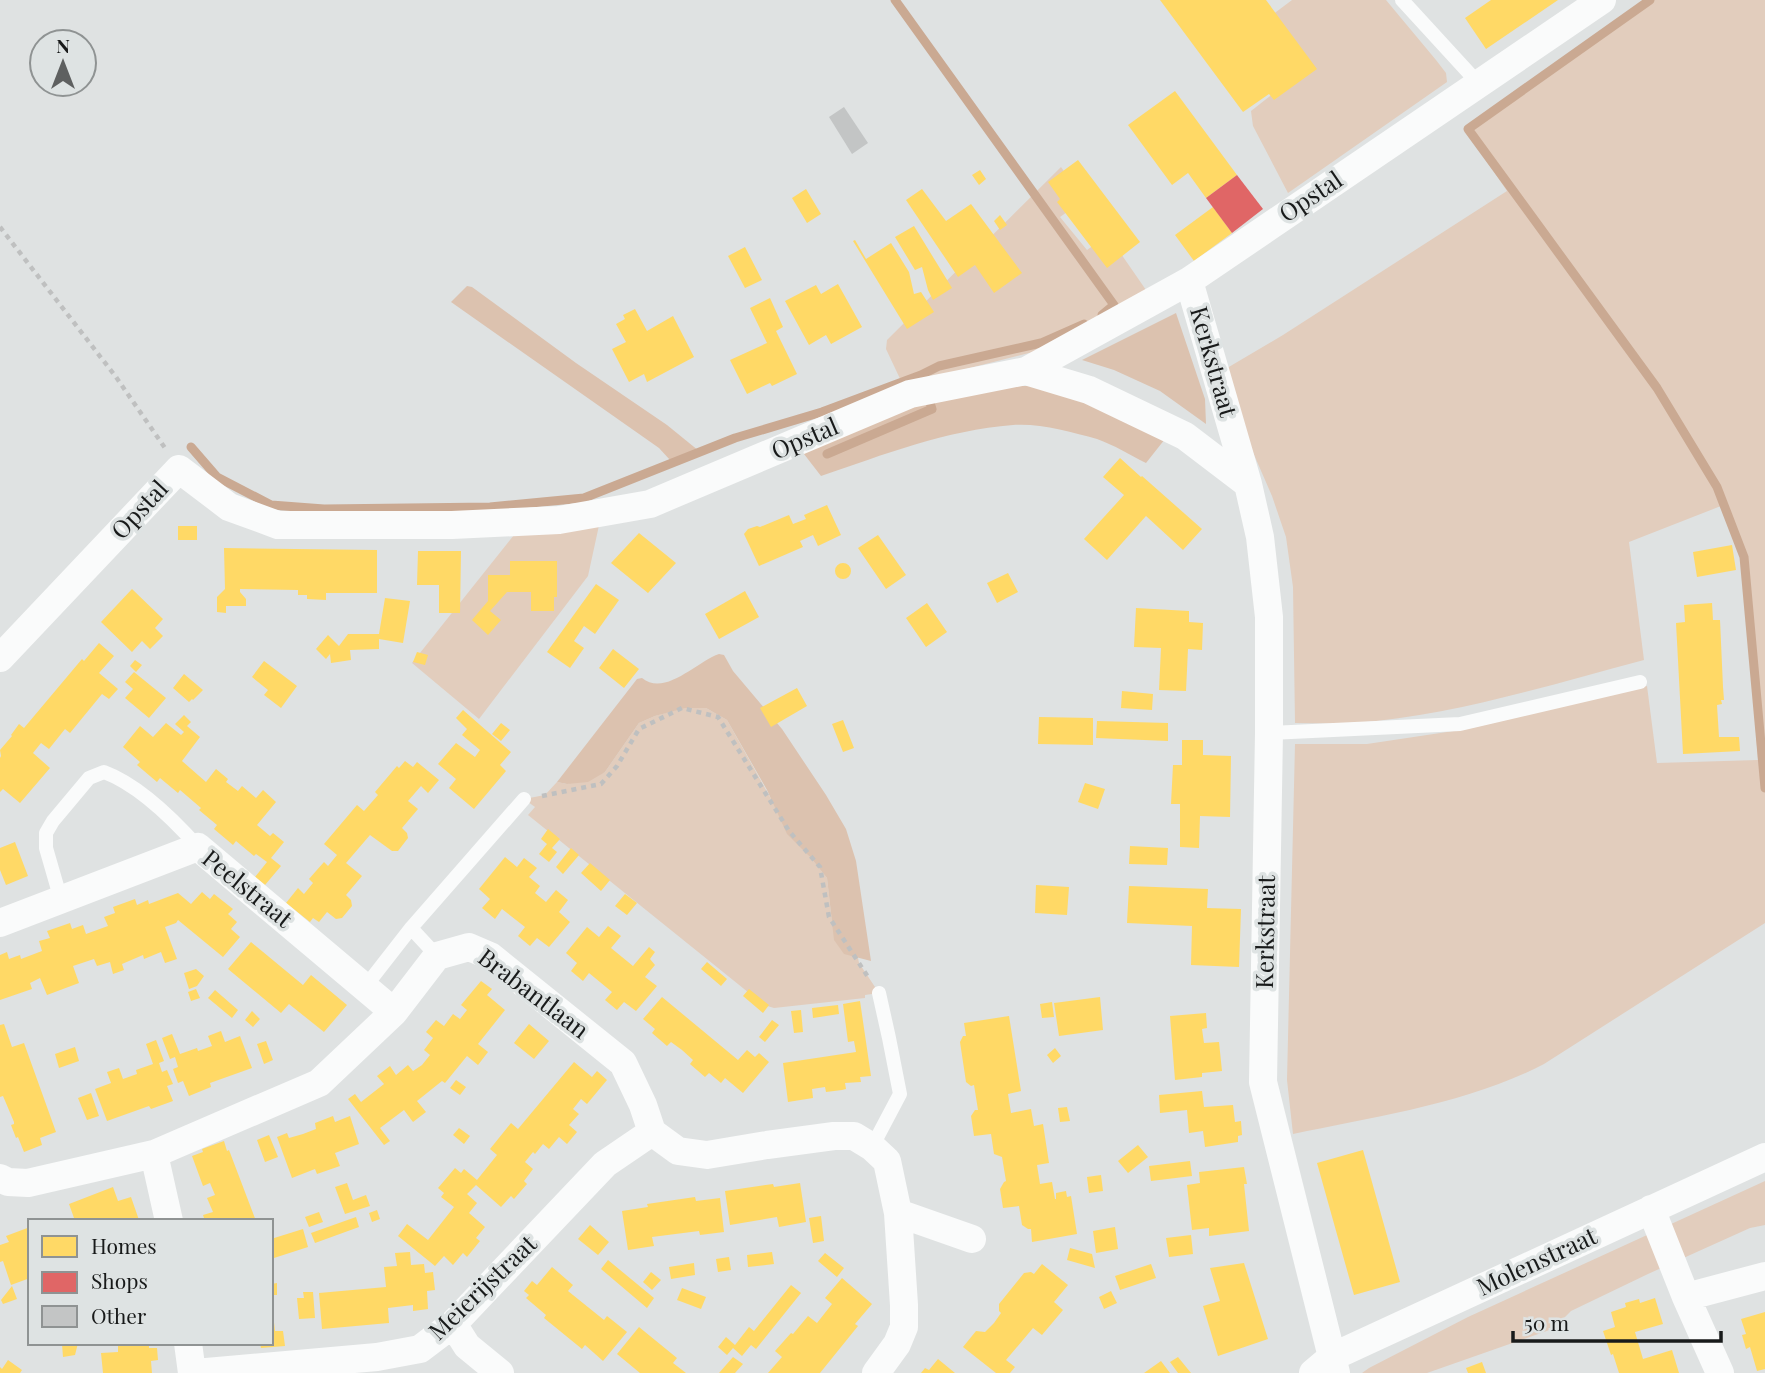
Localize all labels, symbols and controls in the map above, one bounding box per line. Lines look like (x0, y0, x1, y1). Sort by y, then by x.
north arrow (28, 28, 98, 98)
text: N (56, 32, 70, 58)
street label: Opstal (1272, 162, 1348, 228)
street label: Kerkstraat (1184, 302, 1246, 421)
street label: Opstal (766, 409, 843, 466)
street label: Opstal (103, 472, 174, 545)
street label: Peelstraat (197, 841, 300, 934)
street label: Kerkstraat (1247, 874, 1281, 989)
street label: Brabantlaan (472, 940, 596, 1045)
street label: Molenstraat (1471, 1218, 1602, 1302)
legend (28, 1219, 273, 1345)
street label: Meierijstraat (421, 1227, 543, 1346)
text: Homes (91, 1231, 157, 1259)
text: Shops (91, 1266, 148, 1294)
scale bar (1513, 1300, 1721, 1344)
text: Other (91, 1301, 147, 1329)
text: 50 m (1524, 1308, 1570, 1336)

